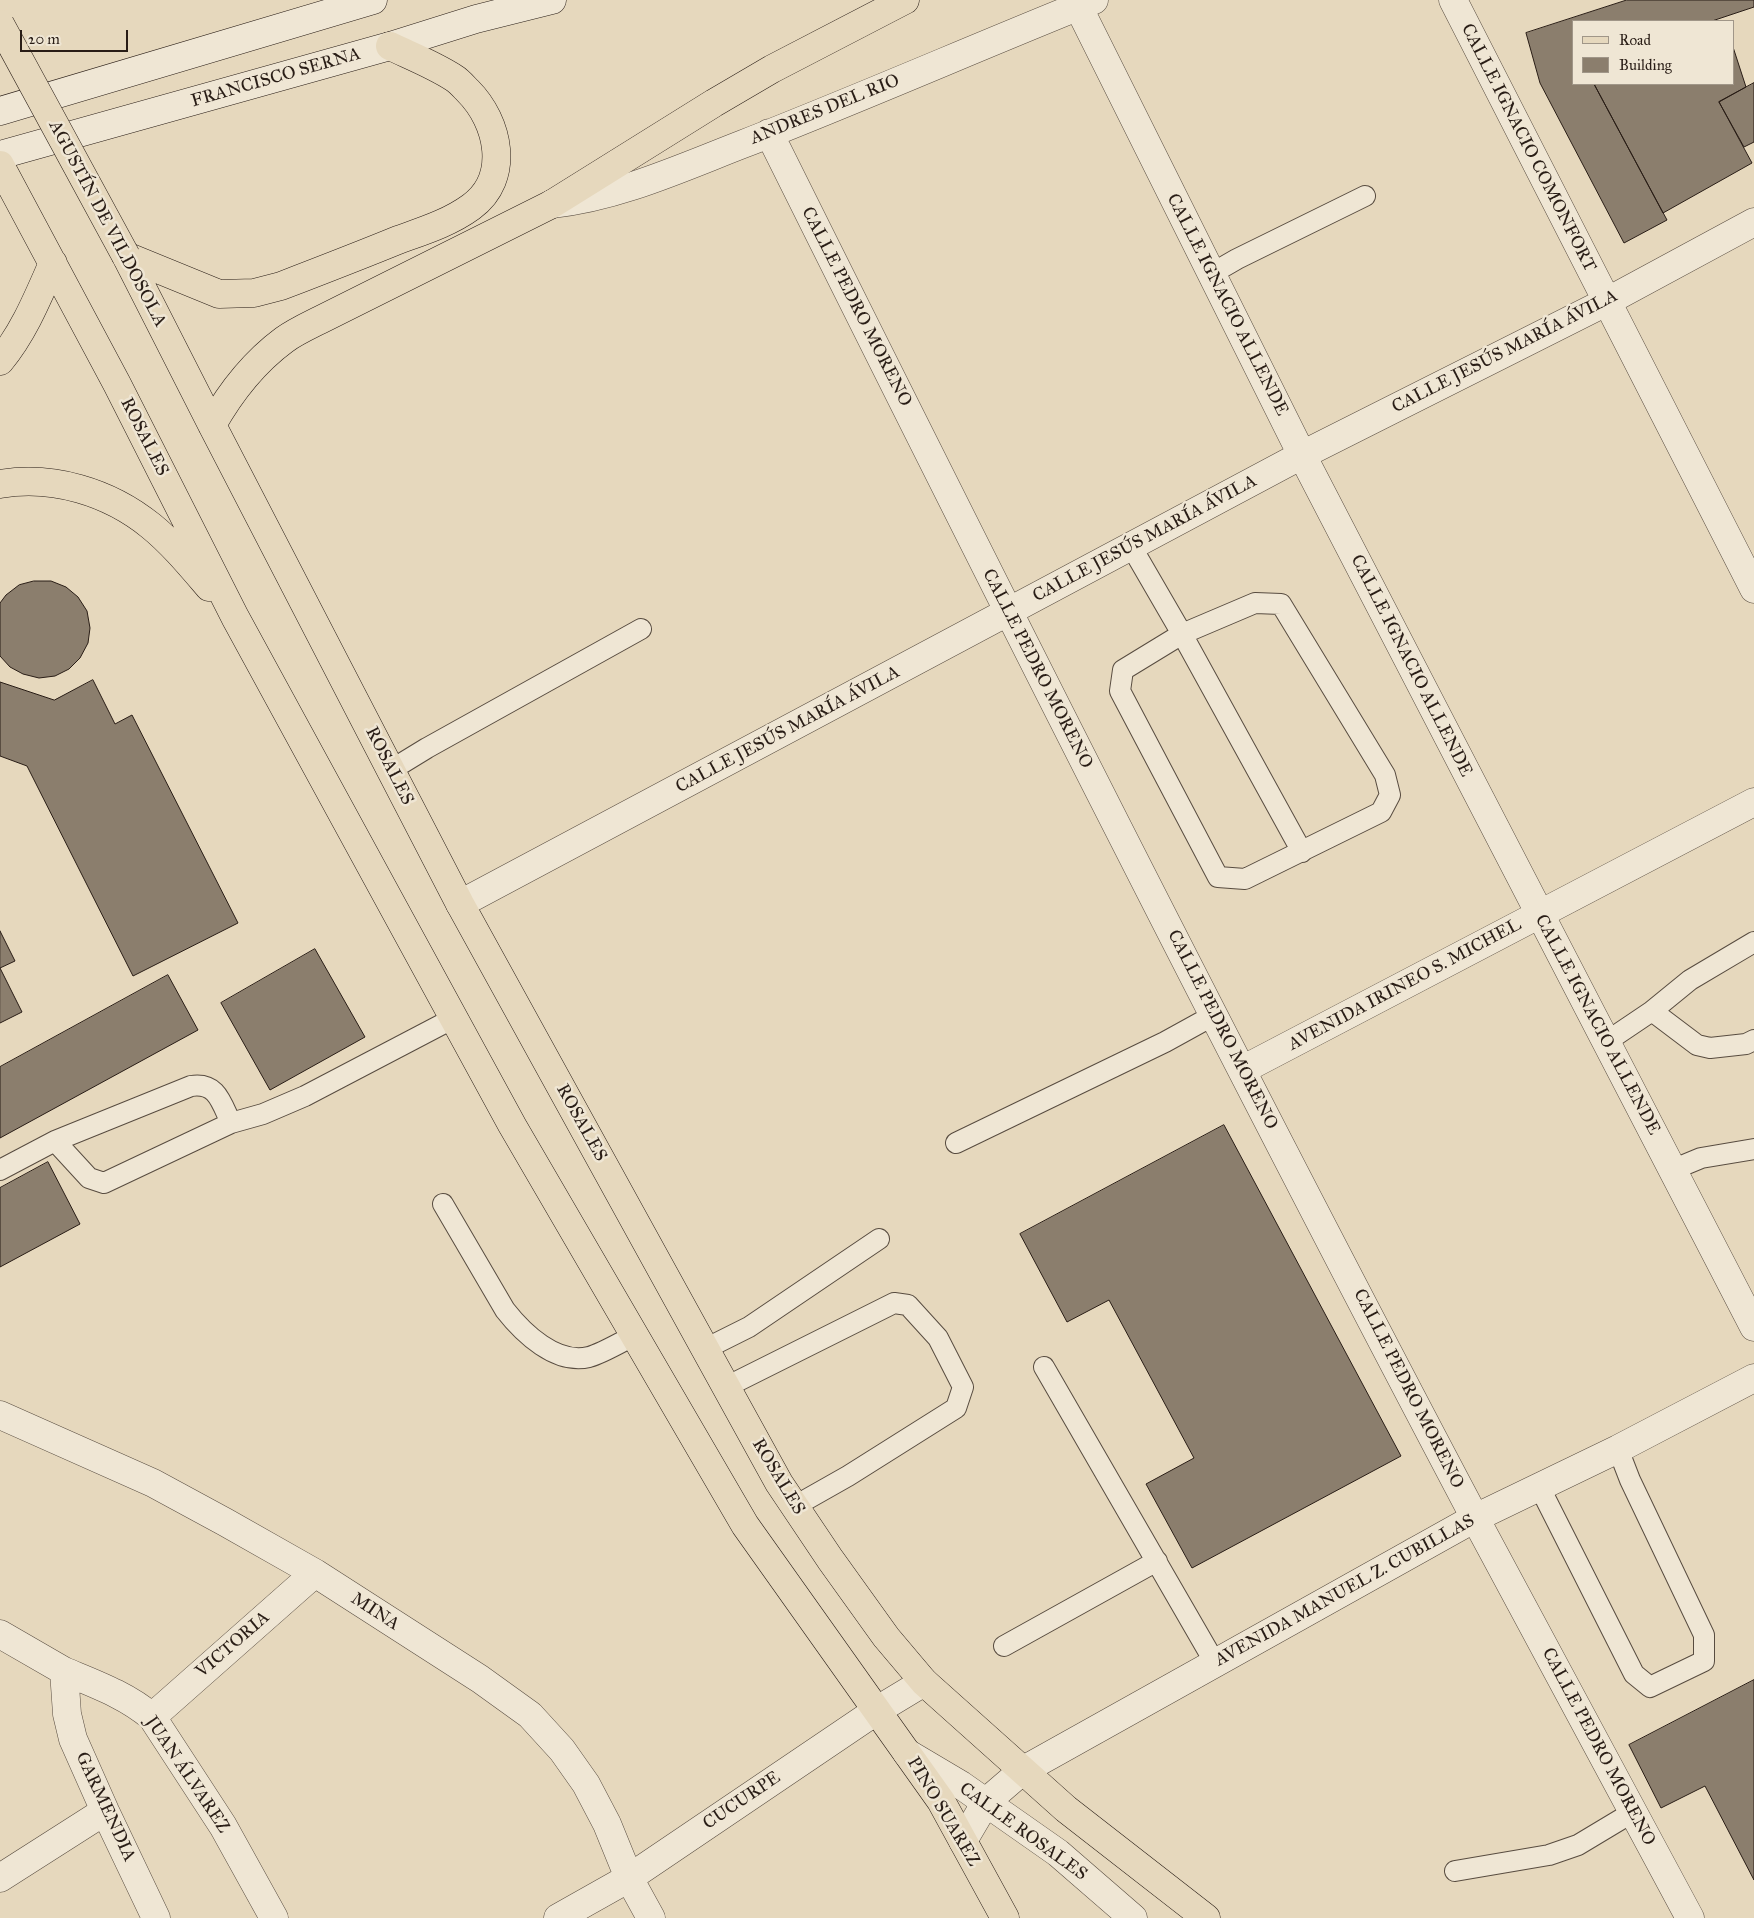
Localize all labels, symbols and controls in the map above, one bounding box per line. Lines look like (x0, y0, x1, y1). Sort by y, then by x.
scale bar (22, 20, 130, 52)
street label: CALLE IGNACIO COMONFORT (1456, 20, 1600, 276)
legend (1572, 20, 1734, 85)
text: 20 m (28, 30, 60, 48)
text: Road (1619, 31, 1651, 49)
street label: FRANCISCO SERNA (189, 43, 363, 113)
text: Building (1619, 56, 1672, 74)
street label: ANDRES DEL RIO (747, 70, 903, 150)
street label: AGUSTÍN DE VILDOSOLA (43, 117, 171, 331)
street label: CALLE IGNACIO ALLENDE (1161, 190, 1293, 420)
street label: CALLE PEDRO MORENO (796, 204, 916, 410)
street label: CALLE JESÚS MARÍA ÁVILA (1388, 285, 1622, 419)
street label: ROSALES (115, 394, 173, 480)
street label: CALLE JESÚS MARÍA ÁVILA (1029, 471, 1261, 607)
street label: CALLE IGNACIO ALLENDE (1345, 551, 1477, 781)
street label: CALLE PEDRO MORENO (977, 566, 1097, 772)
street label: CALLE JESÚS MARÍA ÁVILA (672, 662, 904, 798)
street label: ROSALES (360, 723, 418, 809)
street label: CALLE IGNACIO ALLENDE (1530, 911, 1664, 1139)
street label: AVENIDA IRINEO S. MICHEL (1285, 914, 1525, 1056)
street label: CALLE PEDRO MORENO (1162, 927, 1282, 1133)
street label: ROSALES (551, 1081, 611, 1165)
street label: CALLE PEDRO MORENO (1348, 1286, 1468, 1492)
street label: ROSALES (747, 1435, 809, 1519)
street label: AVENIDA MANUEL Z. CUBILLAS (1211, 1510, 1479, 1672)
street label: MINA (347, 1588, 403, 1636)
street label: VICTORIA (192, 1607, 274, 1683)
street label: CALLE PEDRO MORENO (1537, 1644, 1659, 1850)
street label: JUAN ÁLVAREZ (140, 1712, 234, 1838)
street label: GARMENDIA (70, 1749, 140, 1865)
street label: PINO SUAREZ (902, 1753, 984, 1871)
street label: CUCURPE (699, 1767, 785, 1835)
street label: CALLE ROSALES (955, 1778, 1091, 1886)

